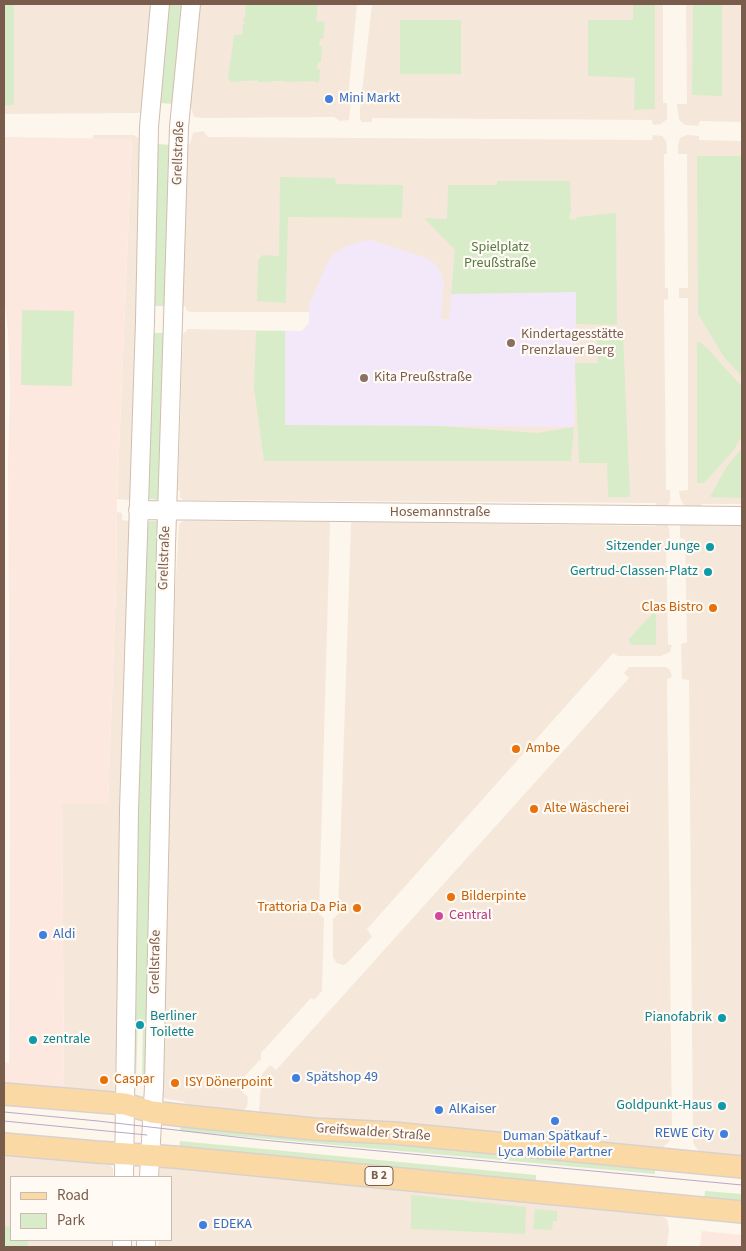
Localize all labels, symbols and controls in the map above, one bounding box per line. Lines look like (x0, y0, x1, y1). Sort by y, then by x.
place label: Mini Markt (339, 91, 400, 107)
marker: Mini Markt (323, 93, 335, 105)
street label: Grellstraße (169, 121, 189, 185)
park label: Spielplatz Preußstraße (464, 240, 536, 272)
place label: Kindertagesstätte Prenzlauer Berg (521, 327, 624, 360)
marker: Kindertagesstätte Prenzlauer Berg (505, 337, 517, 349)
place label: Kita Preußstraße (374, 370, 472, 386)
marker: Kita Preußstraße (358, 372, 370, 384)
street label: Hosemannstraße (390, 505, 490, 521)
street label: Grellstraße (155, 526, 175, 590)
place label: Sitzender Junge (606, 539, 700, 555)
marker: Sitzender Junge (704, 541, 716, 553)
place label: Gertrud-Classen-Platz (570, 564, 698, 580)
marker: Gertrud-Classen-Platz (702, 566, 714, 578)
place label: Clas Bistro (641, 600, 703, 616)
marker: Clas Bistro (707, 602, 719, 614)
place label: Ambe (526, 741, 560, 757)
marker: Ambe (510, 743, 522, 755)
place label: Alte Wäscherei (544, 801, 629, 817)
marker: Alte Wäscherei (528, 803, 540, 815)
place label: Bilderpinte (461, 889, 526, 905)
marker: Bilderpinte (445, 891, 457, 903)
place label: Trattoria Da Pia (257, 900, 347, 916)
marker: Trattoria Da Pia (351, 902, 363, 914)
place label: Central (449, 908, 491, 924)
marker: Central (433, 910, 445, 922)
place label: Aldi (53, 927, 75, 943)
marker: Aldi (37, 929, 49, 941)
street label: Grellstraße (147, 930, 165, 994)
place label: Berliner Toilette (150, 1009, 197, 1042)
place label: Pianofabrik (645, 1010, 712, 1026)
marker: Pianofabrik (716, 1012, 728, 1024)
marker: Berliner Toilette (134, 1019, 146, 1031)
place label: zentrale (43, 1032, 90, 1048)
marker: zentrale (27, 1034, 39, 1046)
place label: Spätshop 49 (306, 1070, 378, 1086)
place label: Caspar (114, 1072, 154, 1088)
marker: Spätshop 49 (290, 1072, 302, 1084)
marker: Caspar (98, 1074, 110, 1086)
place label: ISY Dönerpoint (185, 1075, 272, 1091)
marker: ISY Dönerpoint (169, 1077, 181, 1089)
place label: Goldpunkt-Haus (616, 1098, 712, 1114)
marker: Goldpunkt-Haus (716, 1100, 728, 1112)
place label: AlKaiser (449, 1102, 496, 1118)
marker: AlKaiser (433, 1104, 445, 1116)
marker: Duman Spätkauf - Lyca Mobile Partner (549, 1115, 561, 1127)
street label: Greifswalder Straße (315, 1121, 431, 1145)
place label: REWE City (655, 1126, 714, 1142)
marker: REWE City (718, 1128, 730, 1140)
place label: Duman Spätkauf - Lyca Mobile Partner (498, 1129, 612, 1162)
road number: B 2 (365, 1166, 393, 1186)
legend (10, 1176, 172, 1241)
text: Road (57, 1185, 89, 1206)
text: Park (57, 1210, 85, 1231)
place label: EDEKA (213, 1217, 252, 1233)
marker: EDEKA (197, 1219, 209, 1231)

